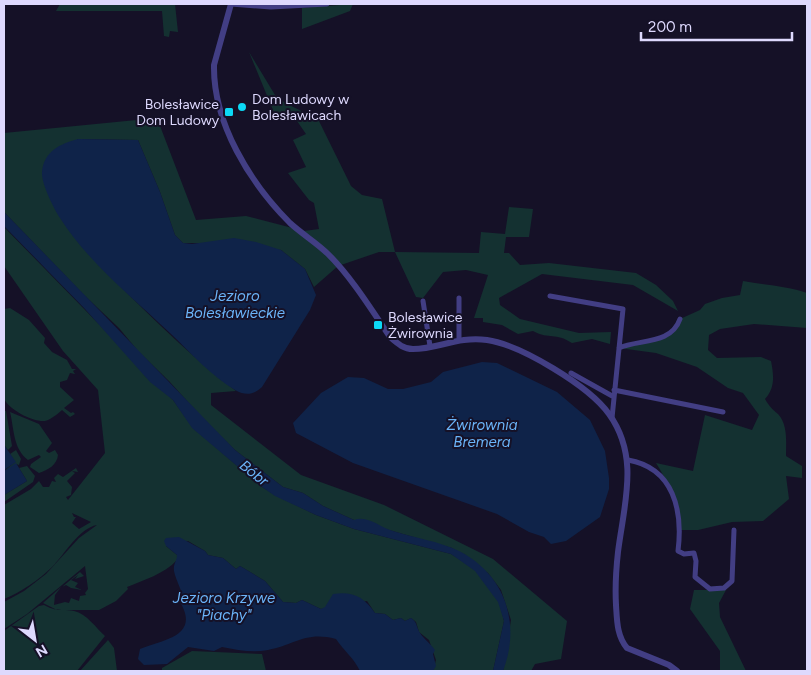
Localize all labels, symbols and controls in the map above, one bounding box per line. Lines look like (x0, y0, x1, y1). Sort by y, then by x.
scale bar (641, 10, 792, 42)
text: 200 m (648, 18, 692, 36)
place label: Dom Ludowy w Bolesławicach (252, 91, 349, 124)
place label: Bolesławice Dom Ludowy (136, 96, 220, 129)
marker: Dom Ludowy w Bolesławicach (236, 101, 248, 113)
marker: Bolesławice Dom Ludowy (223, 106, 235, 118)
water label: Jezioro Bolesławieckie (185, 287, 285, 322)
place label: Bolesławice Żwirownia (388, 309, 463, 342)
marker: Bolesławice Żwirownia (372, 319, 384, 331)
water label: Żwirownia Bremera (447, 416, 518, 451)
water label: Bóbr (236, 456, 273, 490)
water label: Jezioro Krzywe "Piachy" (172, 589, 275, 624)
north arrow (10, 615, 60, 665)
text: N (32, 641, 50, 661)

